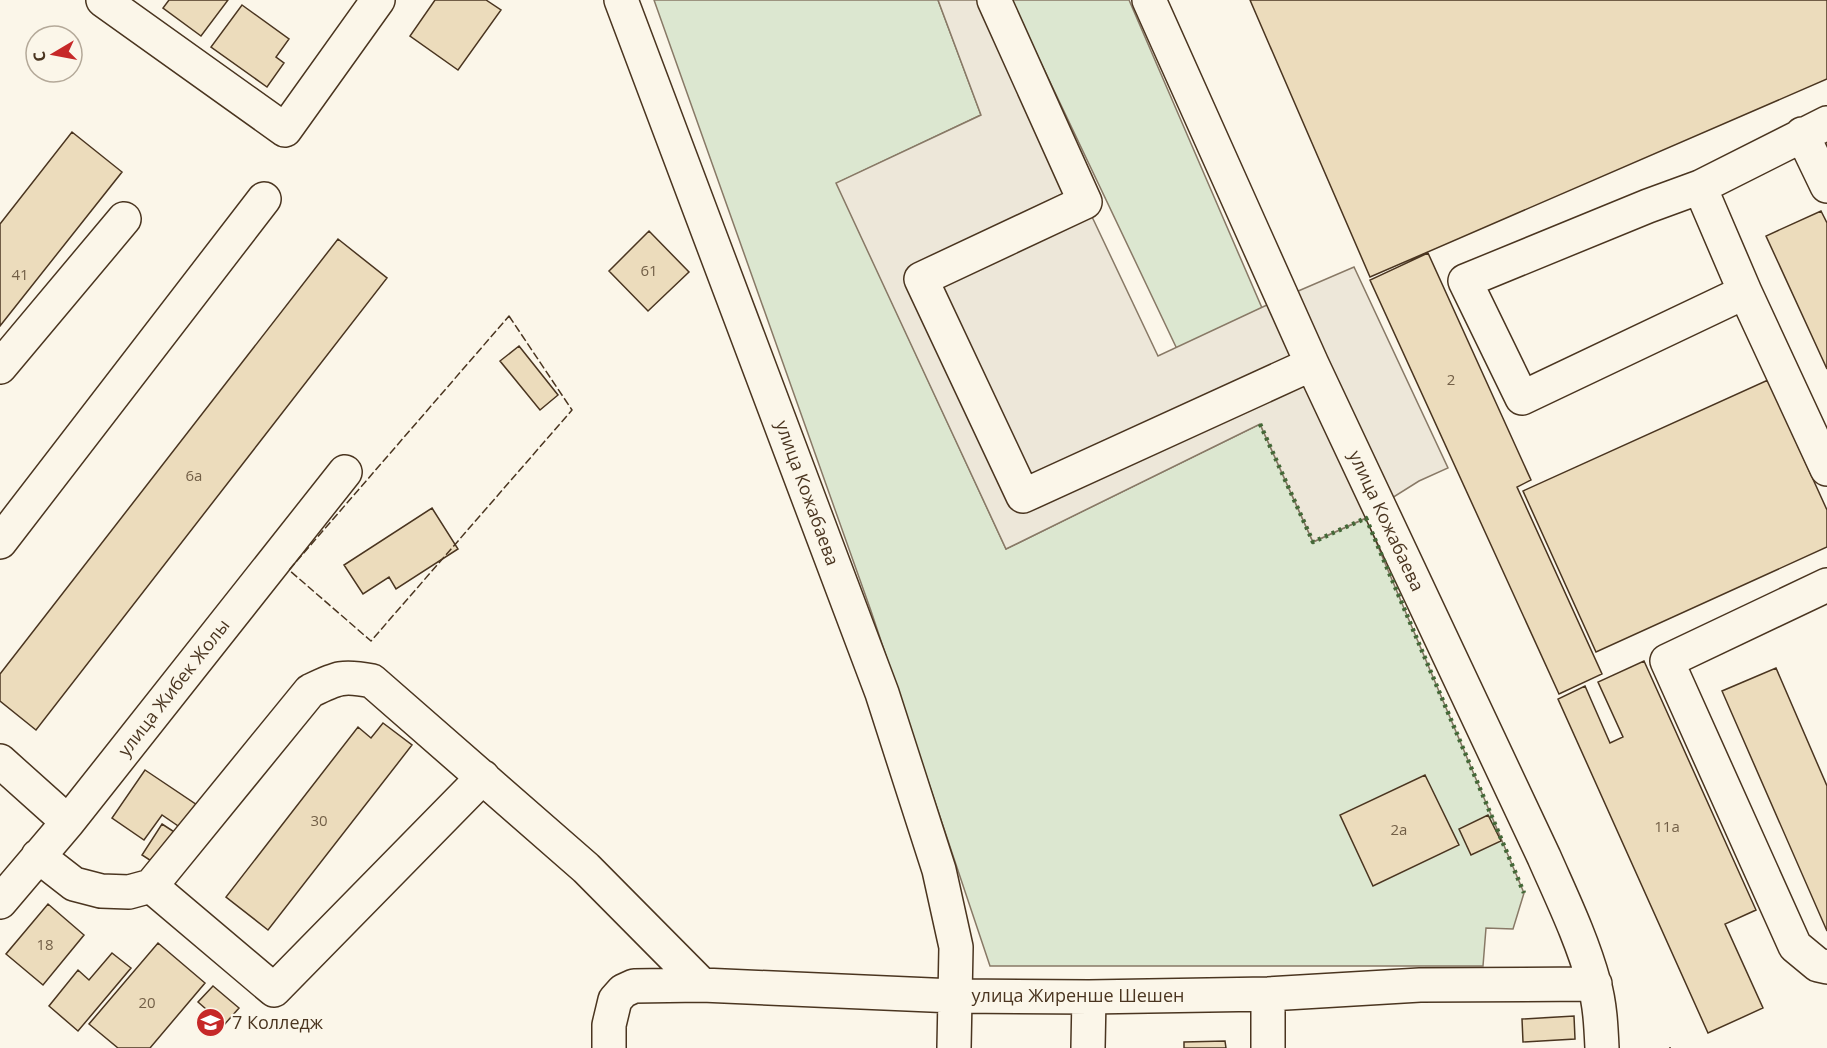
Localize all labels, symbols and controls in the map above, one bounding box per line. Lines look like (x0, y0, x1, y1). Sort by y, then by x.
north arrow (24, 24, 84, 84)
text: С (28, 50, 51, 64)
house number: 61 (640, 260, 658, 280)
house number: 41 (11, 264, 29, 284)
house number: 2 (1447, 369, 1455, 389)
street label: улица Кожабаева (771, 417, 845, 569)
street label: улица Кожабаева (1344, 446, 1430, 595)
house number: 6а (186, 465, 202, 485)
street label: улица Жибек Жолы (112, 614, 234, 761)
house number: 30 (310, 810, 328, 830)
house number: 11а (1654, 816, 1680, 836)
house number: 2а (1391, 819, 1407, 839)
house number: 18 (36, 934, 54, 954)
street label: улица Жиренше Шешен (972, 983, 1184, 1007)
house number: 20 (138, 992, 156, 1012)
school or university icon: 7 Колледж (195, 1007, 227, 1039)
place label: 7 Колледж (232, 1010, 324, 1034)

